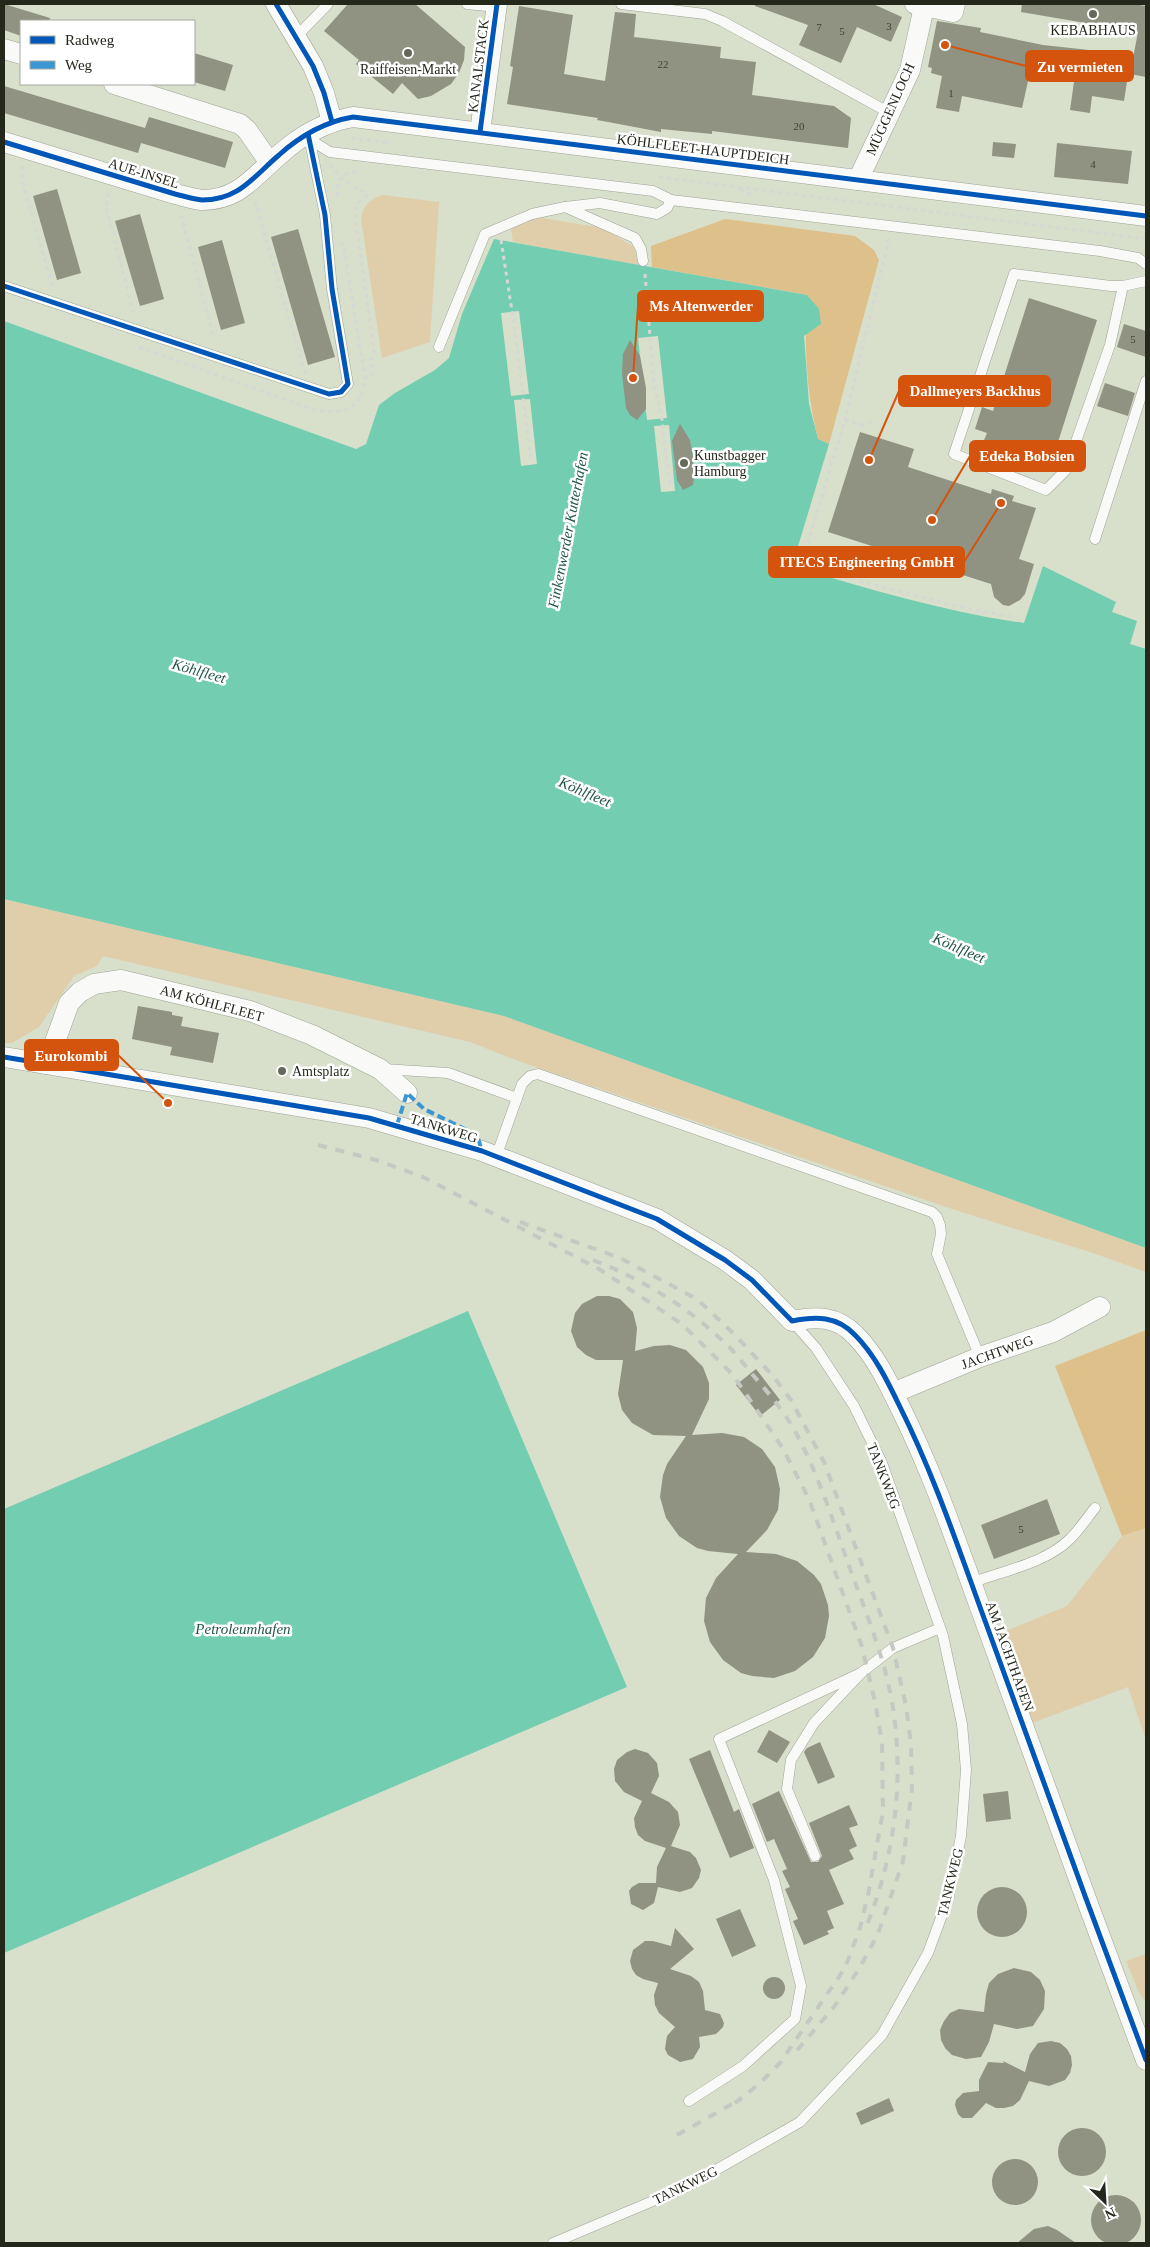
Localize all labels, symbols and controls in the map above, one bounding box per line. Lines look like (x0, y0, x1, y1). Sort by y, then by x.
marker: KEBABHAUS (1087, 8, 1099, 20)
street label: KANALSTACK (465, 19, 492, 114)
legend (20, 20, 195, 85)
house number: 3 (886, 20, 892, 32)
house number: 7 (816, 21, 822, 33)
place label: KEBABHAUS (1050, 23, 1136, 38)
house number: 5 (839, 25, 845, 37)
text: Radweg (65, 32, 115, 48)
marker: Raiffeisen-Markt (402, 47, 414, 59)
callout: Zu vermieten (1026, 51, 1133, 81)
text: Weg (65, 57, 93, 73)
house number: 22 (658, 58, 669, 70)
text: Zu vermieten (1037, 59, 1124, 75)
street label: MÜGGENLOCH (862, 60, 918, 158)
place label: Raiffeisen-Markt (360, 62, 456, 77)
house number: 1 (948, 87, 954, 99)
house number: 20 (794, 120, 805, 132)
street label: KÖHLFLEET-HAUPTDEICH (616, 130, 790, 168)
street label: AUE-INSEL (107, 156, 181, 191)
house number: 4 (1090, 158, 1096, 170)
callout: Ms Altenwerder (638, 291, 763, 321)
text: Ms Altenwerder (649, 298, 753, 314)
house number: 5 (1130, 333, 1136, 345)
callout: Dallmeyers Backhus (899, 376, 1050, 406)
text: Dallmeyers Backhus (909, 383, 1041, 399)
callout: Edeka Bobsien (970, 441, 1085, 471)
place label: Kunstbagger Hamburg (694, 448, 766, 479)
text: Edeka Bobsien (979, 448, 1075, 464)
water label: Finkenwerder Kutterhafen (545, 451, 591, 610)
marker: Kunstbagger Hamburg (678, 457, 690, 469)
callout: ITECS Engineering GmbH (769, 547, 964, 577)
text: ITECS Engineering GmbH (779, 554, 955, 570)
water label: Köhlfleet (169, 655, 228, 686)
water label: Köhlfleet (556, 774, 614, 810)
water label: Köhlfleet (930, 930, 988, 966)
street label: AM KÖHLFLEET (158, 981, 266, 1025)
callout: Eurokombi (25, 1040, 118, 1070)
text: Eurokombi (34, 1048, 108, 1064)
place label: Amtsplatz (292, 1064, 350, 1079)
marker: Amtsplatz (276, 1065, 288, 1077)
street label: TANKWEG (408, 1111, 479, 1146)
street label: JACHTWEG (959, 1333, 1035, 1372)
street label: TANKWEG (864, 1441, 903, 1511)
house number: 5 (1018, 1523, 1024, 1535)
street label: AM JACHTHAFEN (983, 1599, 1036, 1713)
water label: Petroleumhafen (194, 1621, 291, 1637)
street label: TANKWEG (935, 1847, 966, 1918)
street label: TANKWEG (651, 2163, 720, 2207)
north arrow (1080, 2177, 1130, 2227)
text: N (1103, 2204, 1118, 2222)

